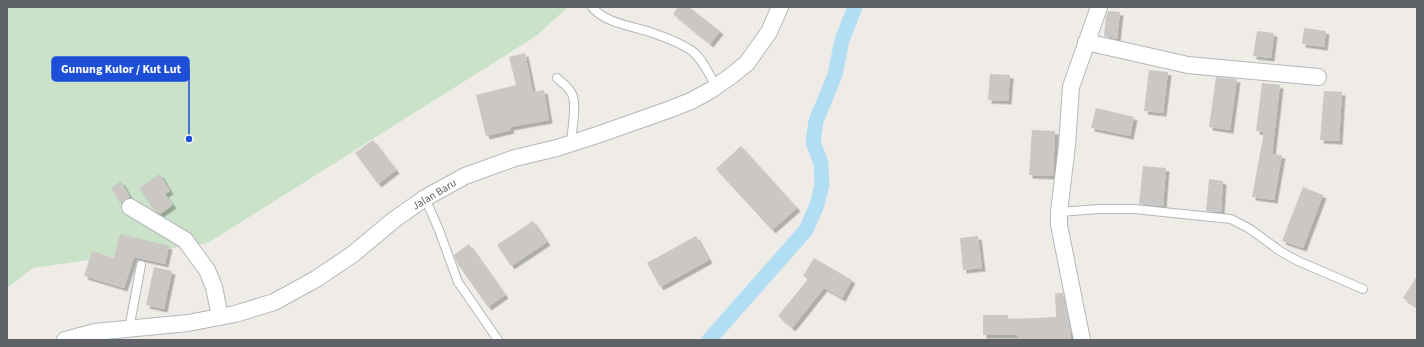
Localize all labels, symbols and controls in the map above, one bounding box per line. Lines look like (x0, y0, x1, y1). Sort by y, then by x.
callout: Gunung Kulor / Kut Lut (52, 57, 189, 81)
text: Gunung Kulor / Kut Lut (61, 61, 181, 78)
street label: Jalan Baru (409, 175, 459, 214)

